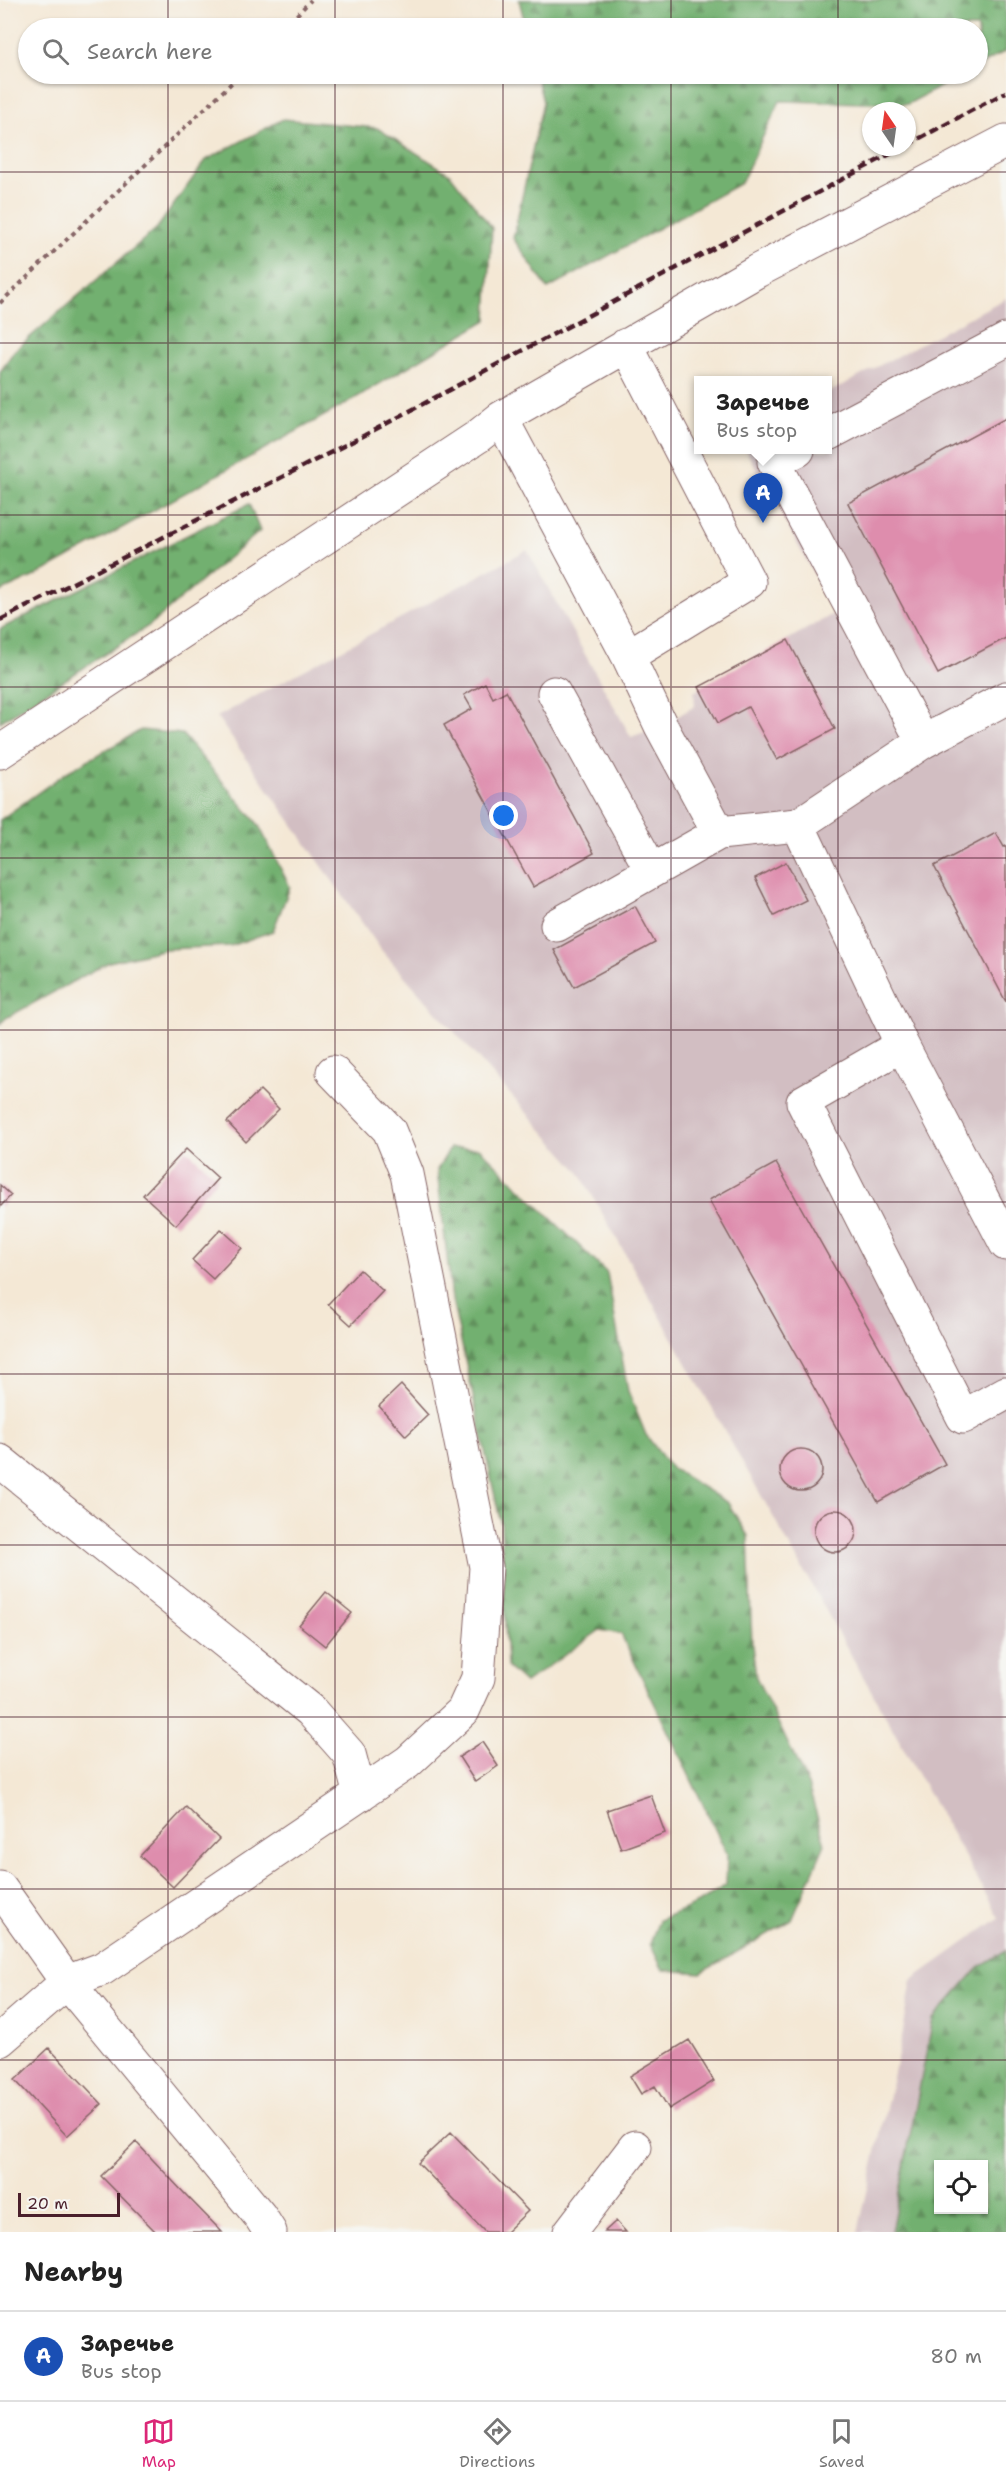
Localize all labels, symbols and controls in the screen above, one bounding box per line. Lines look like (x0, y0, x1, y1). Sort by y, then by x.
search box (18, 18, 988, 84)
icon: search (39, 35, 72, 68)
text: Search here (87, 37, 213, 66)
north arrow (862, 102, 916, 156)
popup (694, 376, 832, 454)
text: Заречье (716, 388, 810, 417)
text: Bus stop (716, 417, 797, 443)
pin: A (744, 474, 783, 523)
your location (489, 801, 518, 830)
map controls (934, 2160, 988, 2214)
button: locate (934, 2160, 988, 2214)
scale bar (18, 2190, 120, 2218)
text: 20 m (27, 2193, 68, 2214)
text: Nearby (24, 2254, 123, 2289)
text: Заречье (81, 2329, 174, 2358)
text: A (36, 2343, 51, 2369)
text: 80 m (930, 2343, 982, 2369)
text: Bus stop (81, 2358, 162, 2384)
tab: Map (142, 2415, 176, 2472)
tab: Directions (459, 2415, 536, 2472)
tab: Saved (819, 2415, 864, 2472)

